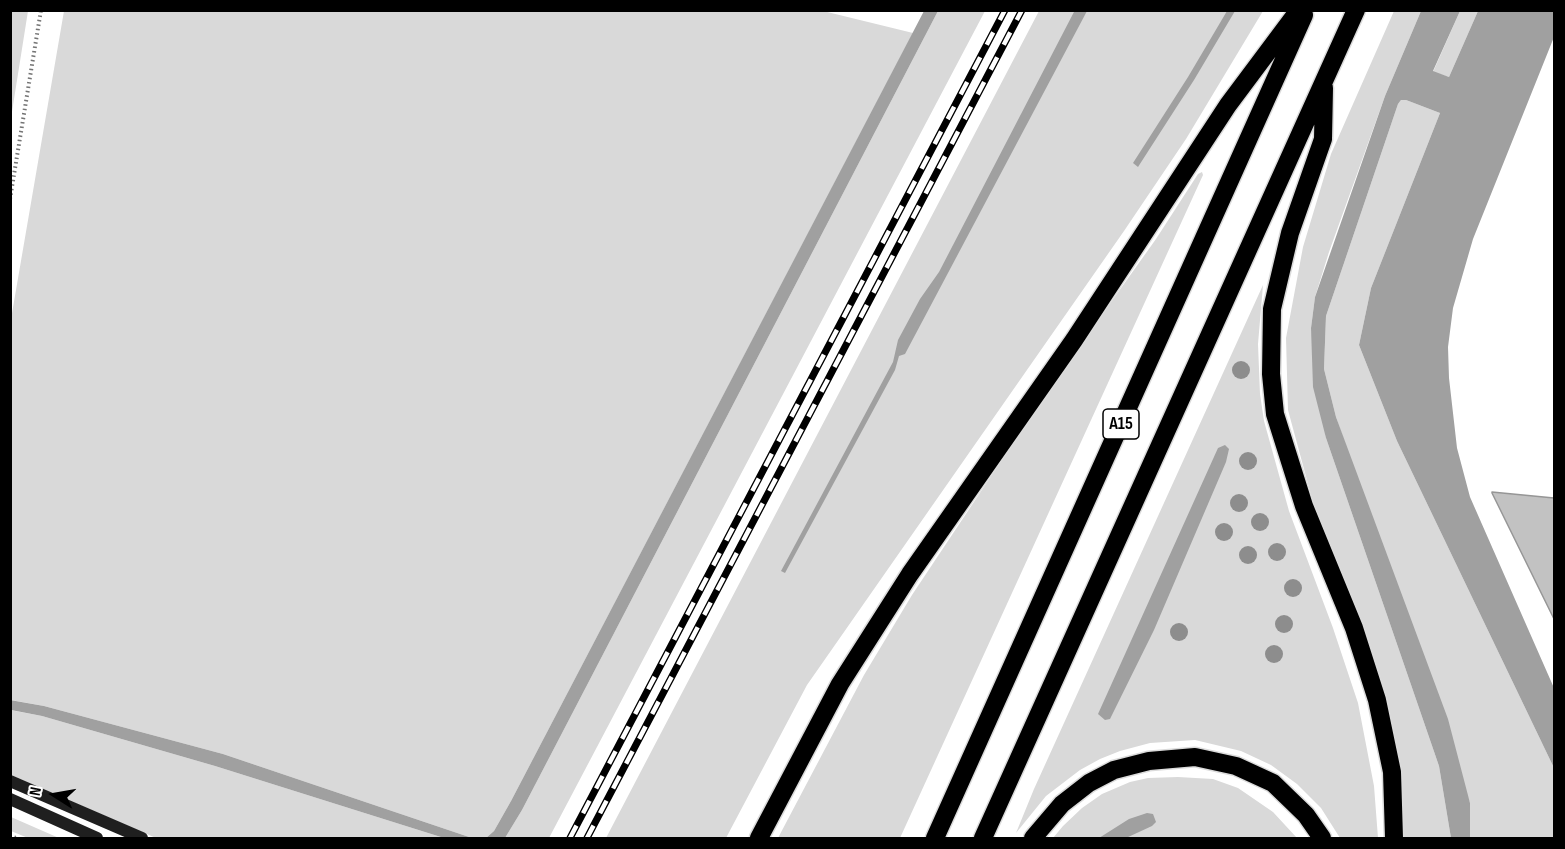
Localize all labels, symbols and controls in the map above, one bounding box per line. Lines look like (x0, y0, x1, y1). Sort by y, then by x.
road number: A15 (1103, 409, 1139, 439)
north arrow (24, 765, 84, 825)
text: N (26, 785, 46, 797)

